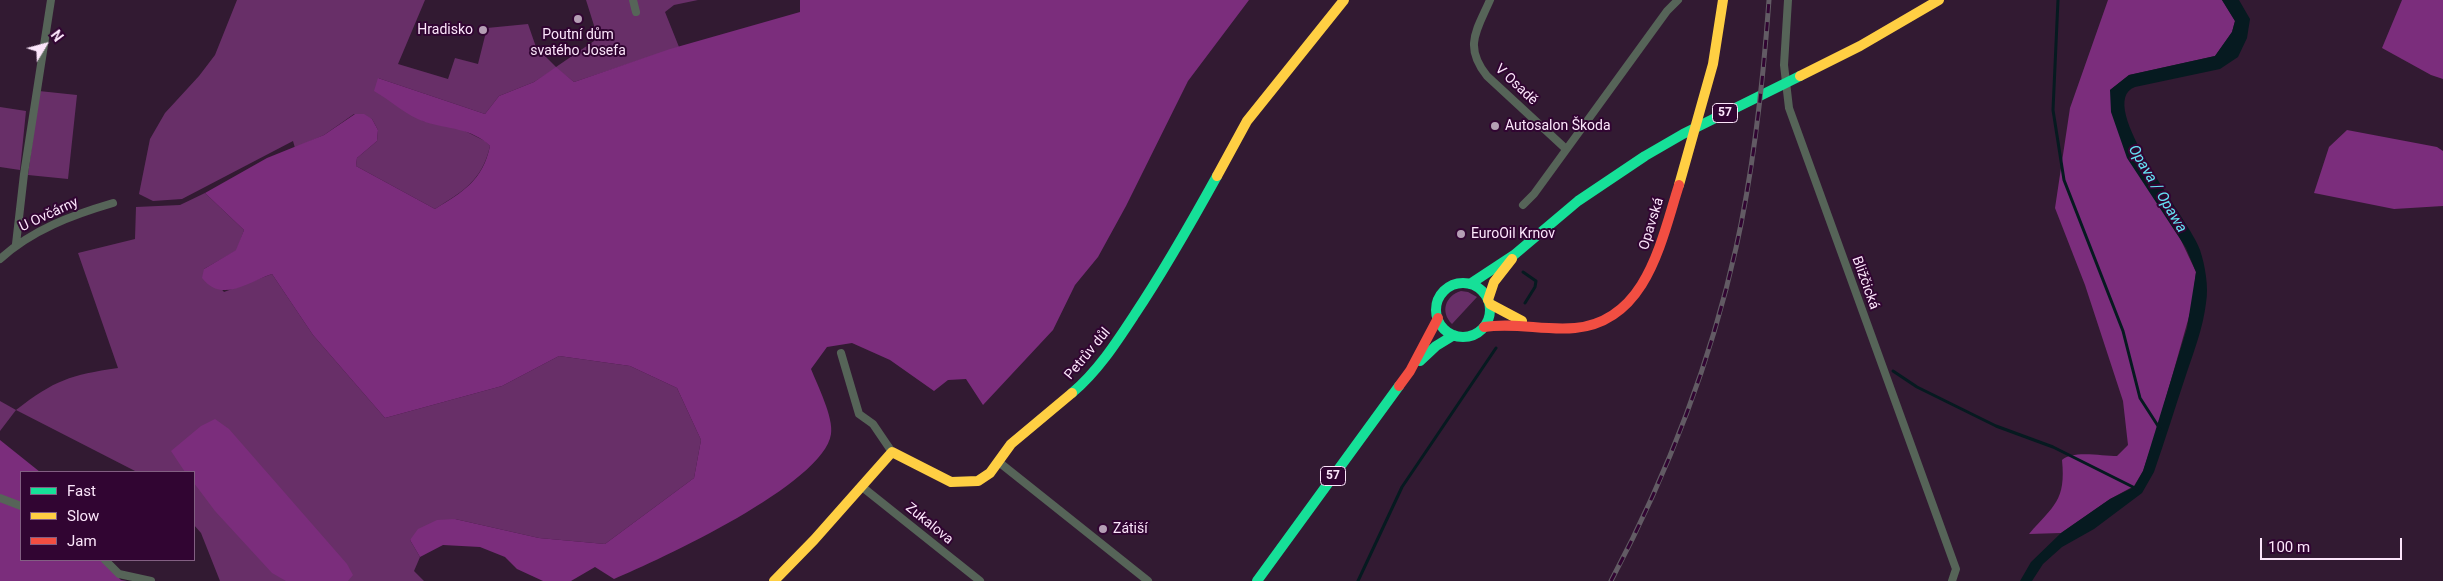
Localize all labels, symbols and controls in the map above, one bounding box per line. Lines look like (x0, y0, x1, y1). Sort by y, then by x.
marker: Poutní dům svatého Josefa (572, 13, 584, 25)
north arrow (20, 20, 70, 70)
place label: Hradisko (417, 22, 473, 38)
marker: Hradisko (477, 24, 489, 36)
text: N (48, 27, 66, 45)
place label: Poutní dům svatého Josefa (530, 27, 626, 59)
street label: V Osadě (1491, 61, 1541, 109)
road number: 57 (1712, 104, 1738, 122)
place label: Autosalon Škoda (1505, 118, 1611, 134)
marker: Autosalon Škoda (1489, 120, 1501, 132)
water label: Opava / Opawa (2124, 142, 2190, 236)
street label: U Ovčárny (17, 194, 81, 236)
street label: Opavská (1636, 196, 1668, 252)
place label: EuroOil Krnov (1471, 226, 1555, 242)
marker: EuroOil Krnov (1455, 228, 1467, 240)
street label: Bližčická (1848, 254, 1882, 312)
street label: Petrův důl (1061, 325, 1115, 383)
road number: 57 (1320, 466, 1346, 486)
legend (20, 471, 195, 561)
text: Fast (67, 482, 96, 500)
street label: Zukalova (902, 500, 956, 548)
text: Slow (67, 507, 99, 525)
place label: Zátiší (1113, 521, 1148, 537)
marker: Zátiší (1097, 523, 1109, 535)
scale bar (2263, 528, 2406, 560)
text: Jam (67, 532, 97, 550)
text: 100 m (2268, 538, 2310, 556)

